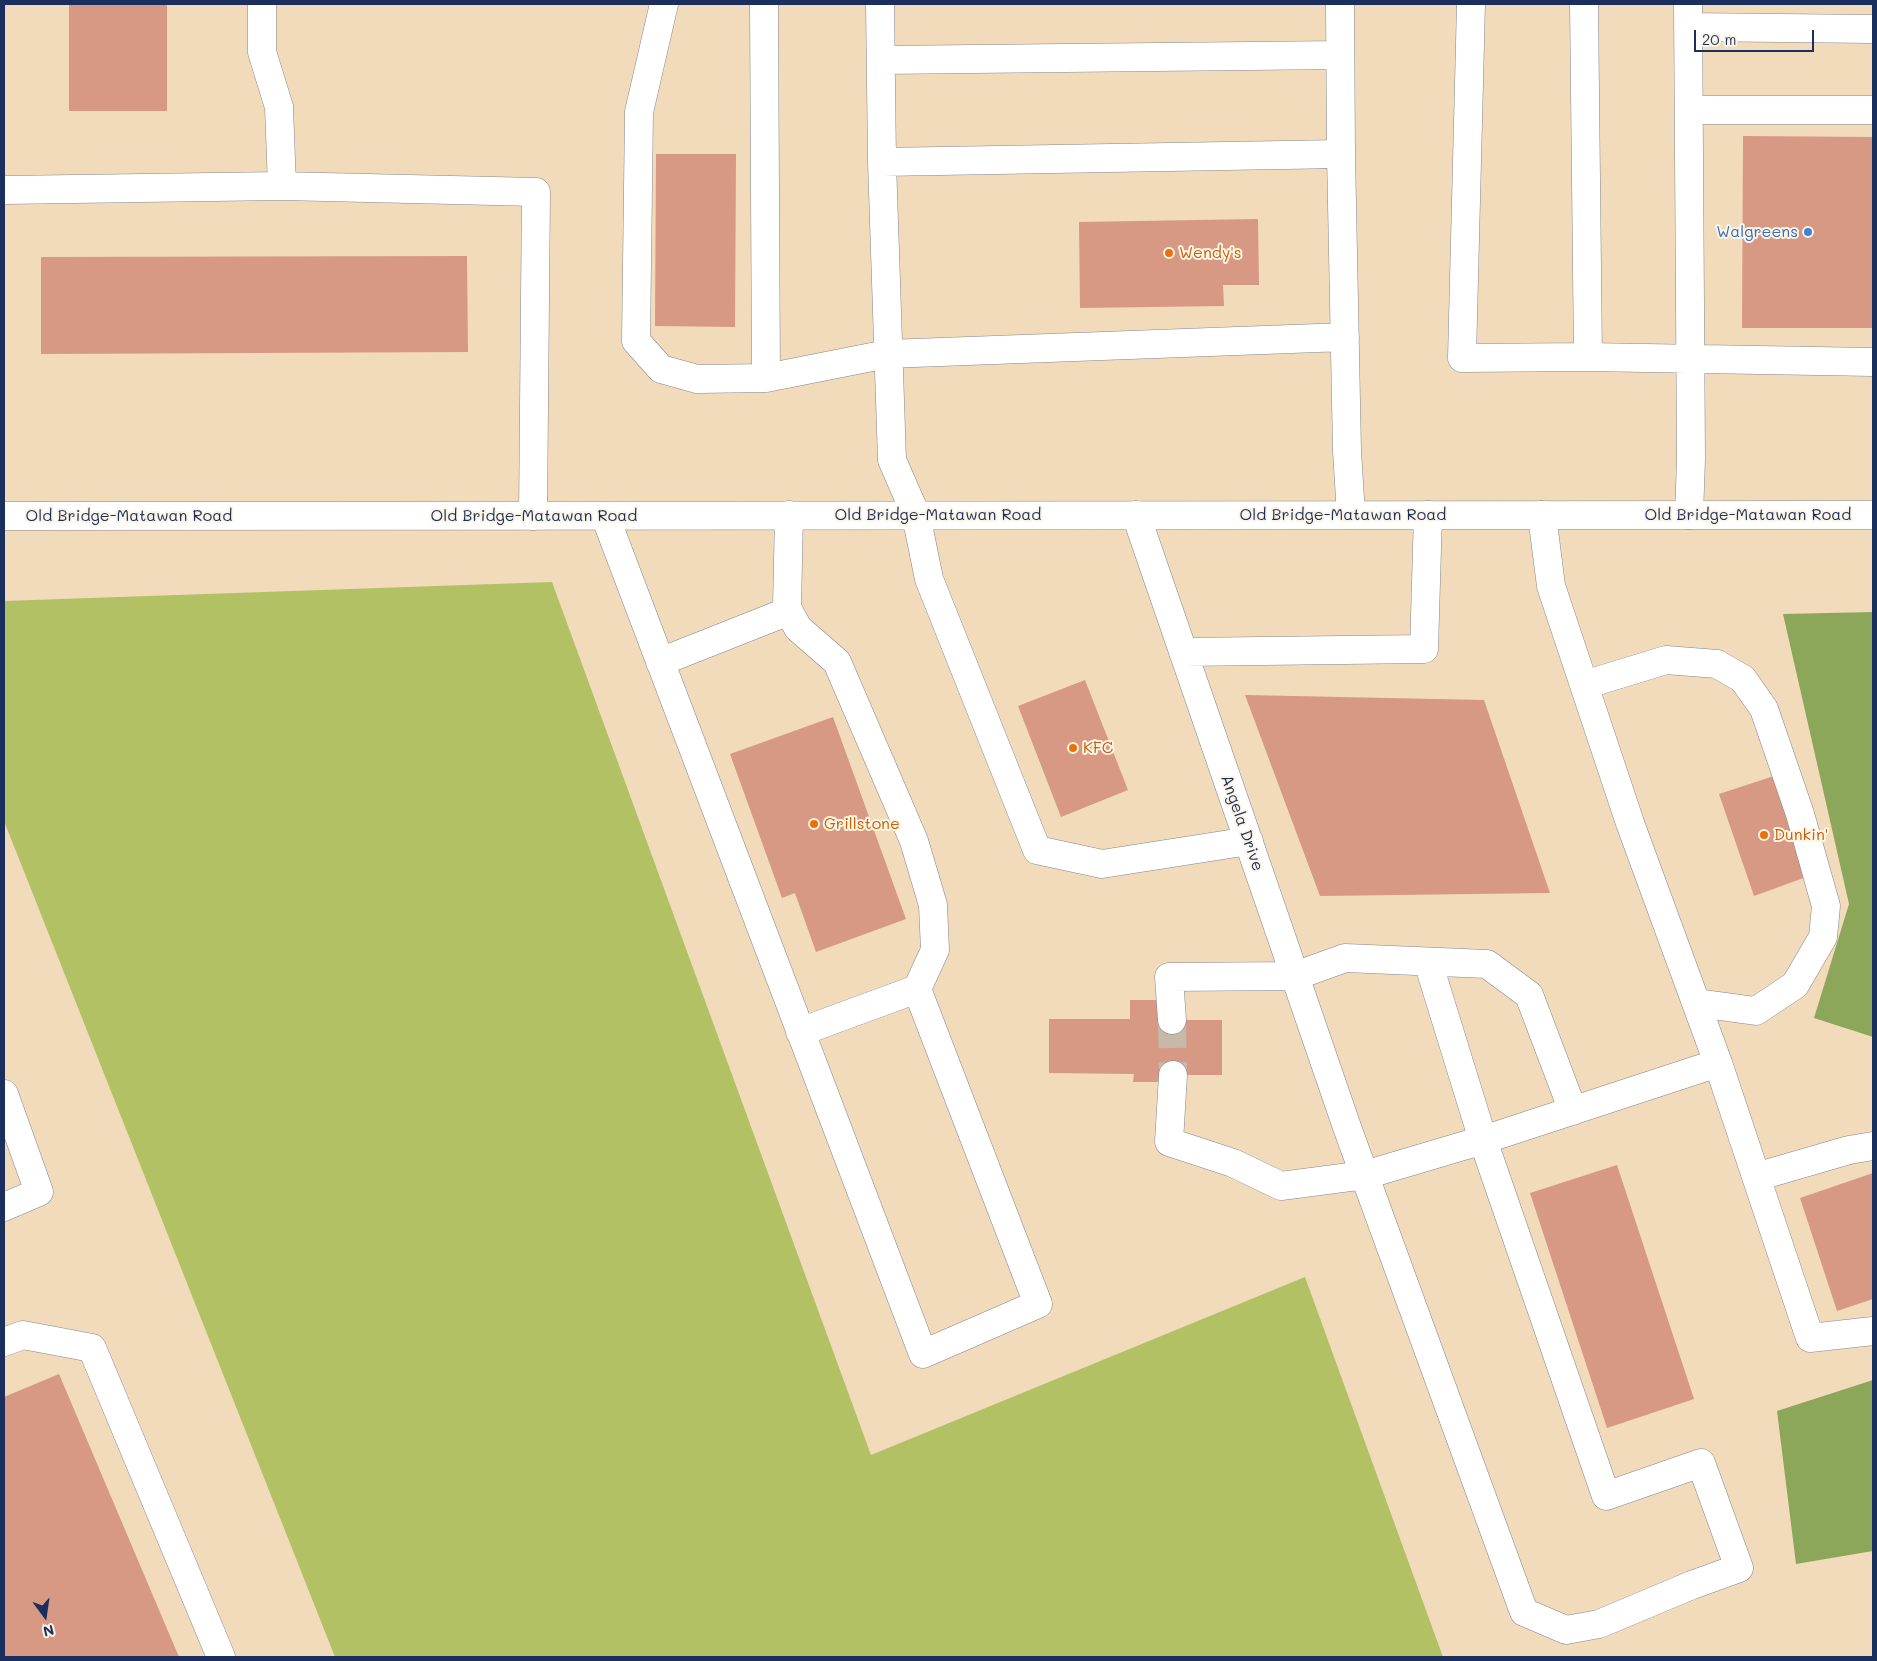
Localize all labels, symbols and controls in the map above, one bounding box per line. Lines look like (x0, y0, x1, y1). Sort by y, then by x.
scale bar (1697, 20, 1817, 52)
text: 20 m (1702, 29, 1736, 49)
place label: Walgreens (1716, 222, 1798, 242)
marker: Walgreens (1802, 226, 1814, 238)
place label: Wendy's (1179, 243, 1242, 263)
marker: Wendy's (1163, 247, 1175, 259)
street label: Old Bridge-Matawan Road (835, 505, 1041, 525)
street label: Old Bridge-Matawan Road (1240, 505, 1446, 525)
street label: Old Bridge-Matawan Road (1645, 505, 1851, 525)
street label: Old Bridge-Matawan Road (26, 506, 232, 526)
street label: Old Bridge-Matawan Road (431, 506, 637, 526)
place label: KFC (1083, 738, 1113, 758)
marker: KFC (1067, 742, 1079, 754)
street label: Angela Drive (1217, 772, 1267, 874)
place label: Grillstone (824, 814, 900, 834)
marker: Grillstone (808, 818, 820, 830)
place label: Dunkin' (1774, 825, 1828, 845)
marker: Dunkin' (1758, 829, 1770, 841)
north arrow (20, 1591, 70, 1641)
text: N (41, 1621, 56, 1642)

